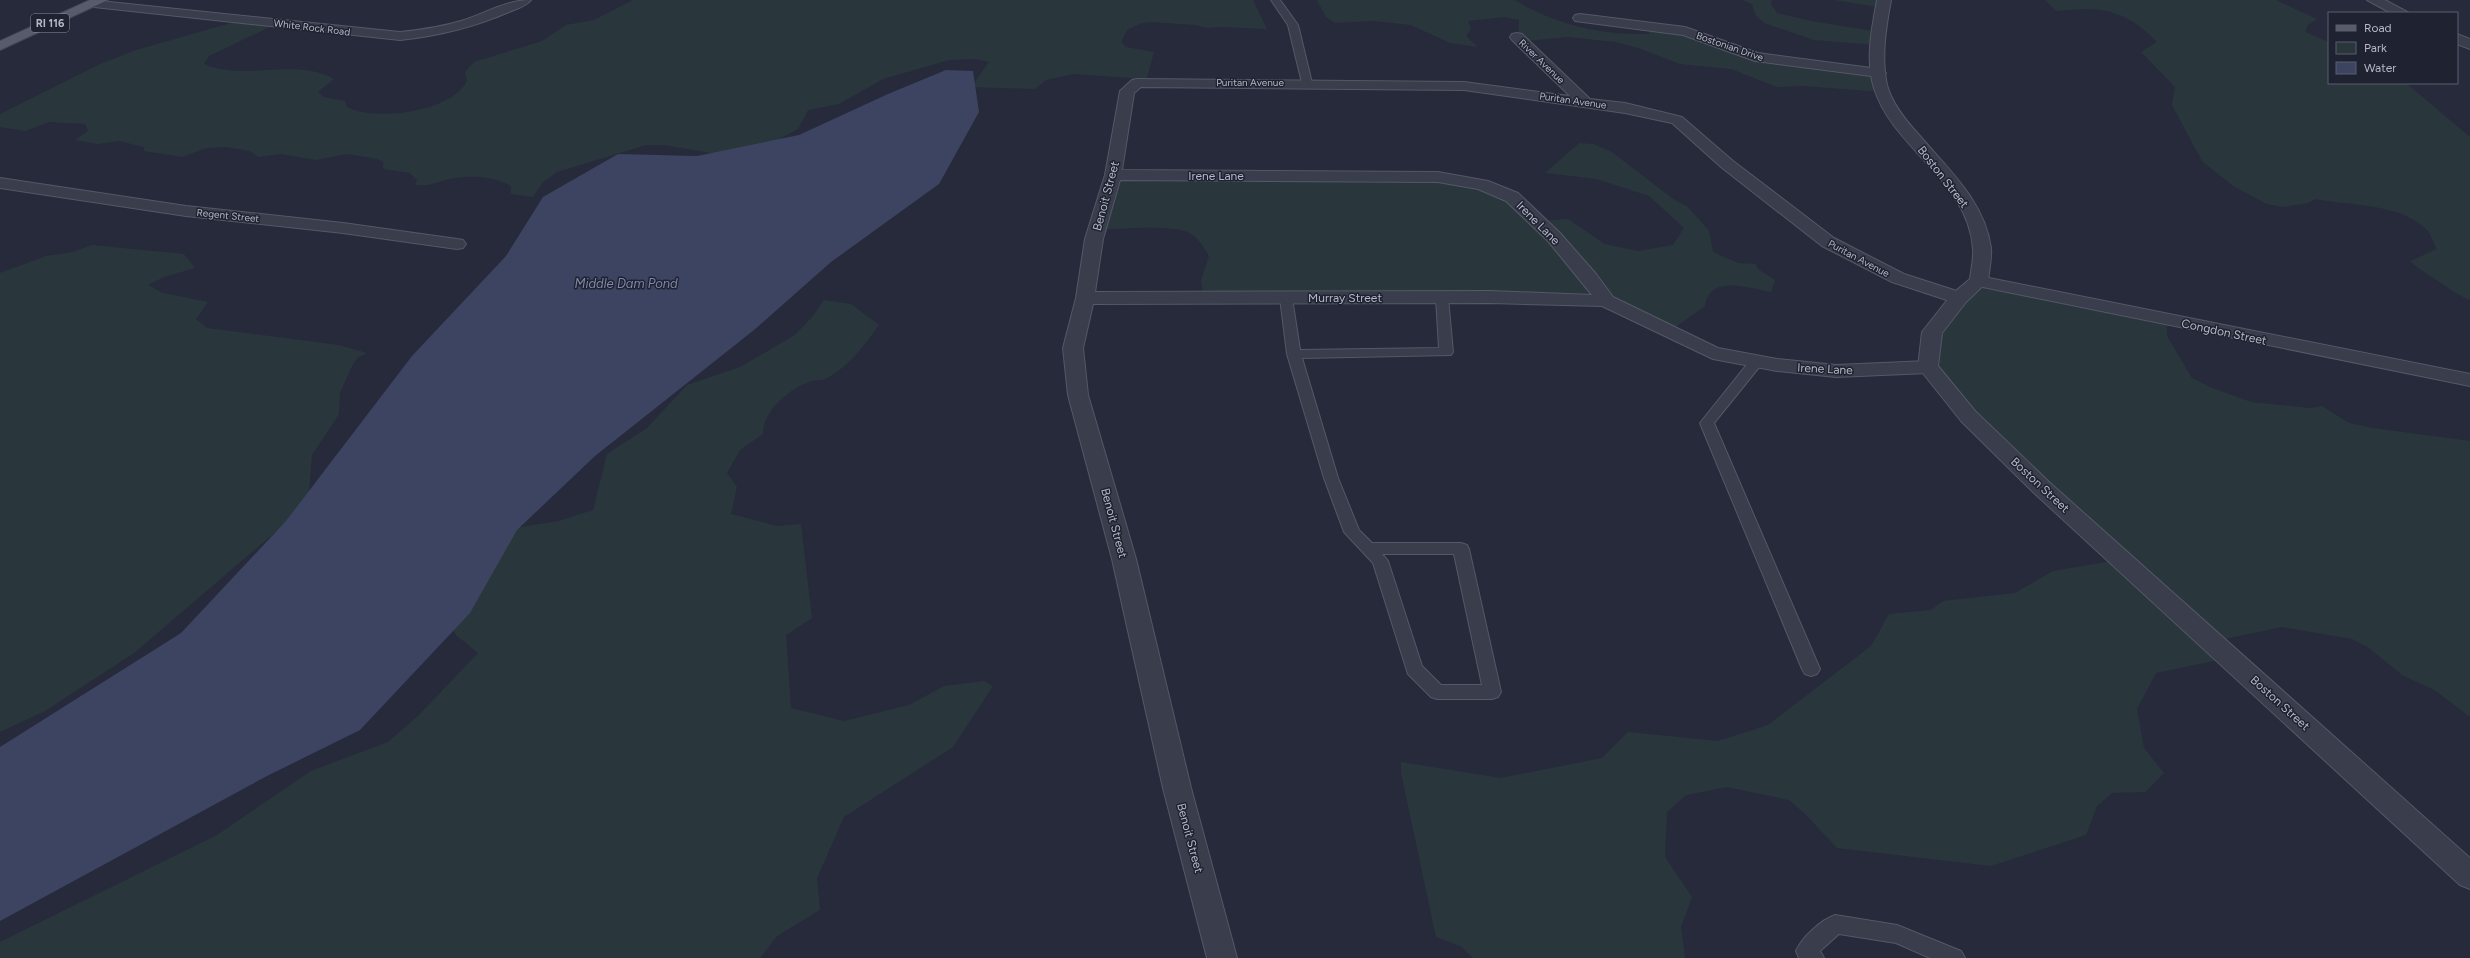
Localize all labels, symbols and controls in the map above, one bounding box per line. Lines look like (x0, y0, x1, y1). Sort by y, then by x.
legend (2328, 12, 2458, 84)
road number: RI 116 (31, 14, 69, 32)
street label: White Rock Road (273, 16, 351, 39)
text: Road (2364, 21, 2392, 35)
street label: Bostonian Drive (1694, 29, 1766, 64)
street label: River Avenue (1516, 36, 1568, 87)
text: Park (2364, 41, 2387, 55)
text: Water (2364, 61, 2396, 75)
street label: Puritan Avenue (1216, 76, 1284, 89)
street label: Puritan Avenue (1538, 89, 1608, 112)
street label: Boston Street (1915, 143, 1972, 211)
street label: Benoit Street (1090, 159, 1122, 232)
street label: Irene Lane (1188, 169, 1244, 183)
street label: Irene Lane (1513, 198, 1563, 248)
street label: Regent Street (196, 206, 260, 225)
street label: Puritan Avenue (1826, 237, 1892, 280)
water label: Middle Dam Pond (574, 276, 678, 291)
street label: Murray Street (1308, 291, 1382, 305)
street label: Congdon Street (2180, 316, 2268, 348)
street label: Irene Lane (1797, 361, 1854, 377)
street label: Boston Street (2008, 454, 2072, 516)
street label: Benoit Street (1098, 487, 1130, 560)
street label: Boston Street (2248, 673, 2313, 733)
street label: Benoit Street (1174, 802, 1206, 875)

